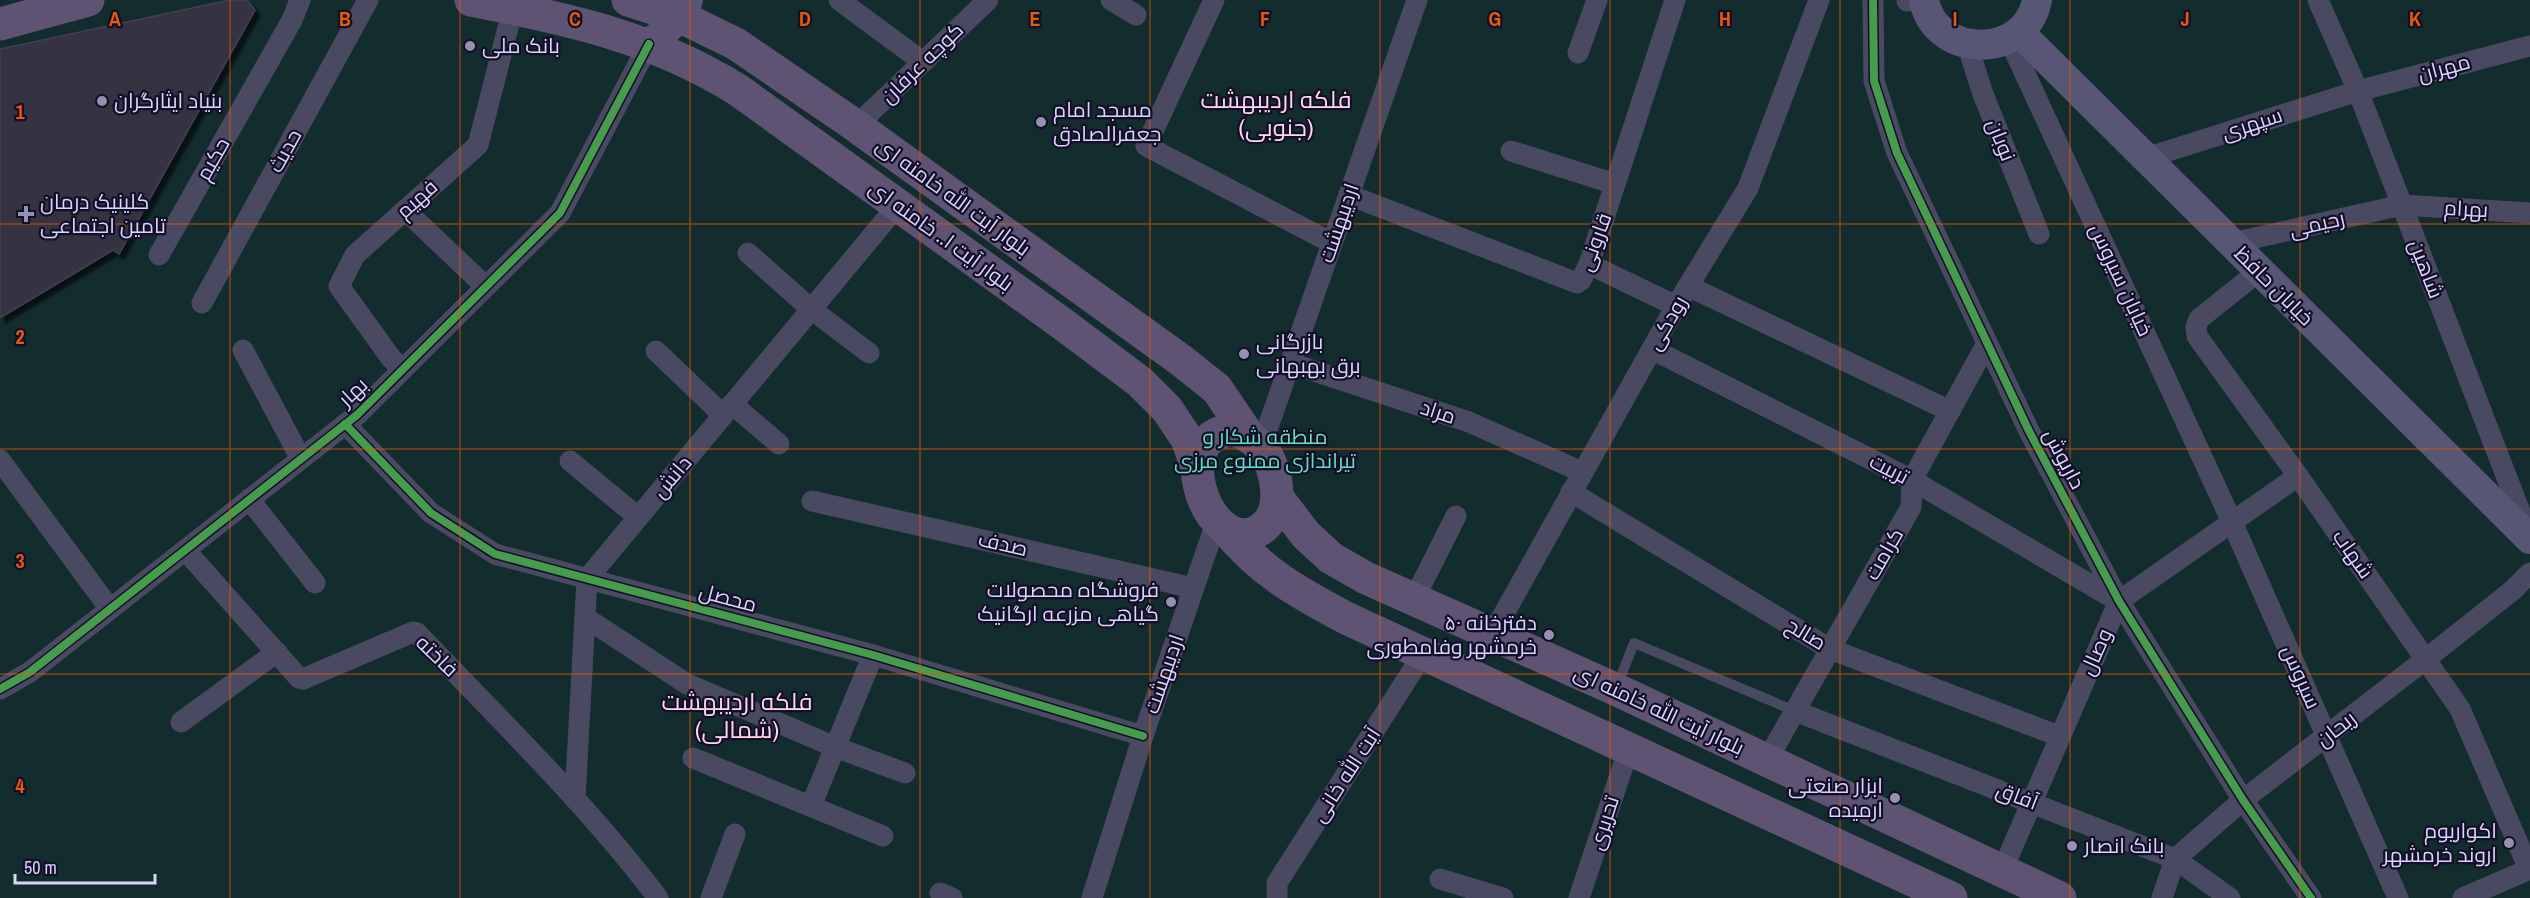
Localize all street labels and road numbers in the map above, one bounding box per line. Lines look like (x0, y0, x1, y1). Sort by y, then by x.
street label: کوچه عرفان (874, 16, 970, 110)
street label: مهران (2414, 47, 2473, 88)
street label: سپهری (2218, 100, 2286, 147)
street label: نوبان (1980, 114, 2023, 165)
street label: حدیث (261, 124, 308, 178)
street label: بلوار آیت الله خامنه ای (870, 131, 1037, 263)
street label: حکیم (189, 132, 236, 186)
street label: فهیم (390, 172, 444, 225)
street label: بلوار آیت ا.. خامنه ای (863, 173, 1019, 298)
street label: اردیبهشت (1311, 179, 1366, 266)
street label: بهرام (2443, 193, 2489, 224)
street label: رحیمی (2286, 203, 2347, 244)
street label: قارونی (1571, 209, 1618, 275)
street label: خیابان سیروس (2083, 219, 2160, 341)
street label: شاهین (2402, 235, 2451, 303)
street label: خیابان حافظ (2228, 239, 2321, 332)
street label: رودکی (1639, 290, 1694, 355)
street label: بهار (331, 370, 374, 414)
street label: مراد (1417, 392, 1460, 431)
street label: داریوش (2036, 423, 2092, 494)
street label: تربیت (1864, 446, 1914, 491)
street label: دانش (645, 449, 698, 504)
street label: کرامت (1857, 522, 1910, 585)
street label: شهاب (2326, 523, 2381, 584)
street label: صدف (975, 524, 1031, 563)
street label: محصل (696, 576, 760, 619)
street label: صالح (1781, 610, 1832, 657)
street label: وصال (2072, 624, 2119, 680)
street label: فاخته (410, 628, 465, 683)
street label: اردیبهشت (1136, 630, 1191, 717)
street label: سیروس (2275, 640, 2328, 713)
street label: بلوار آیت الله خامنه ای (1569, 657, 1749, 762)
street label: ریحان (2309, 704, 2362, 754)
street label: آیت الله خانی (1304, 721, 1387, 828)
street label: آفاق (1992, 774, 2043, 817)
street label: تحریری (1581, 792, 1626, 854)

